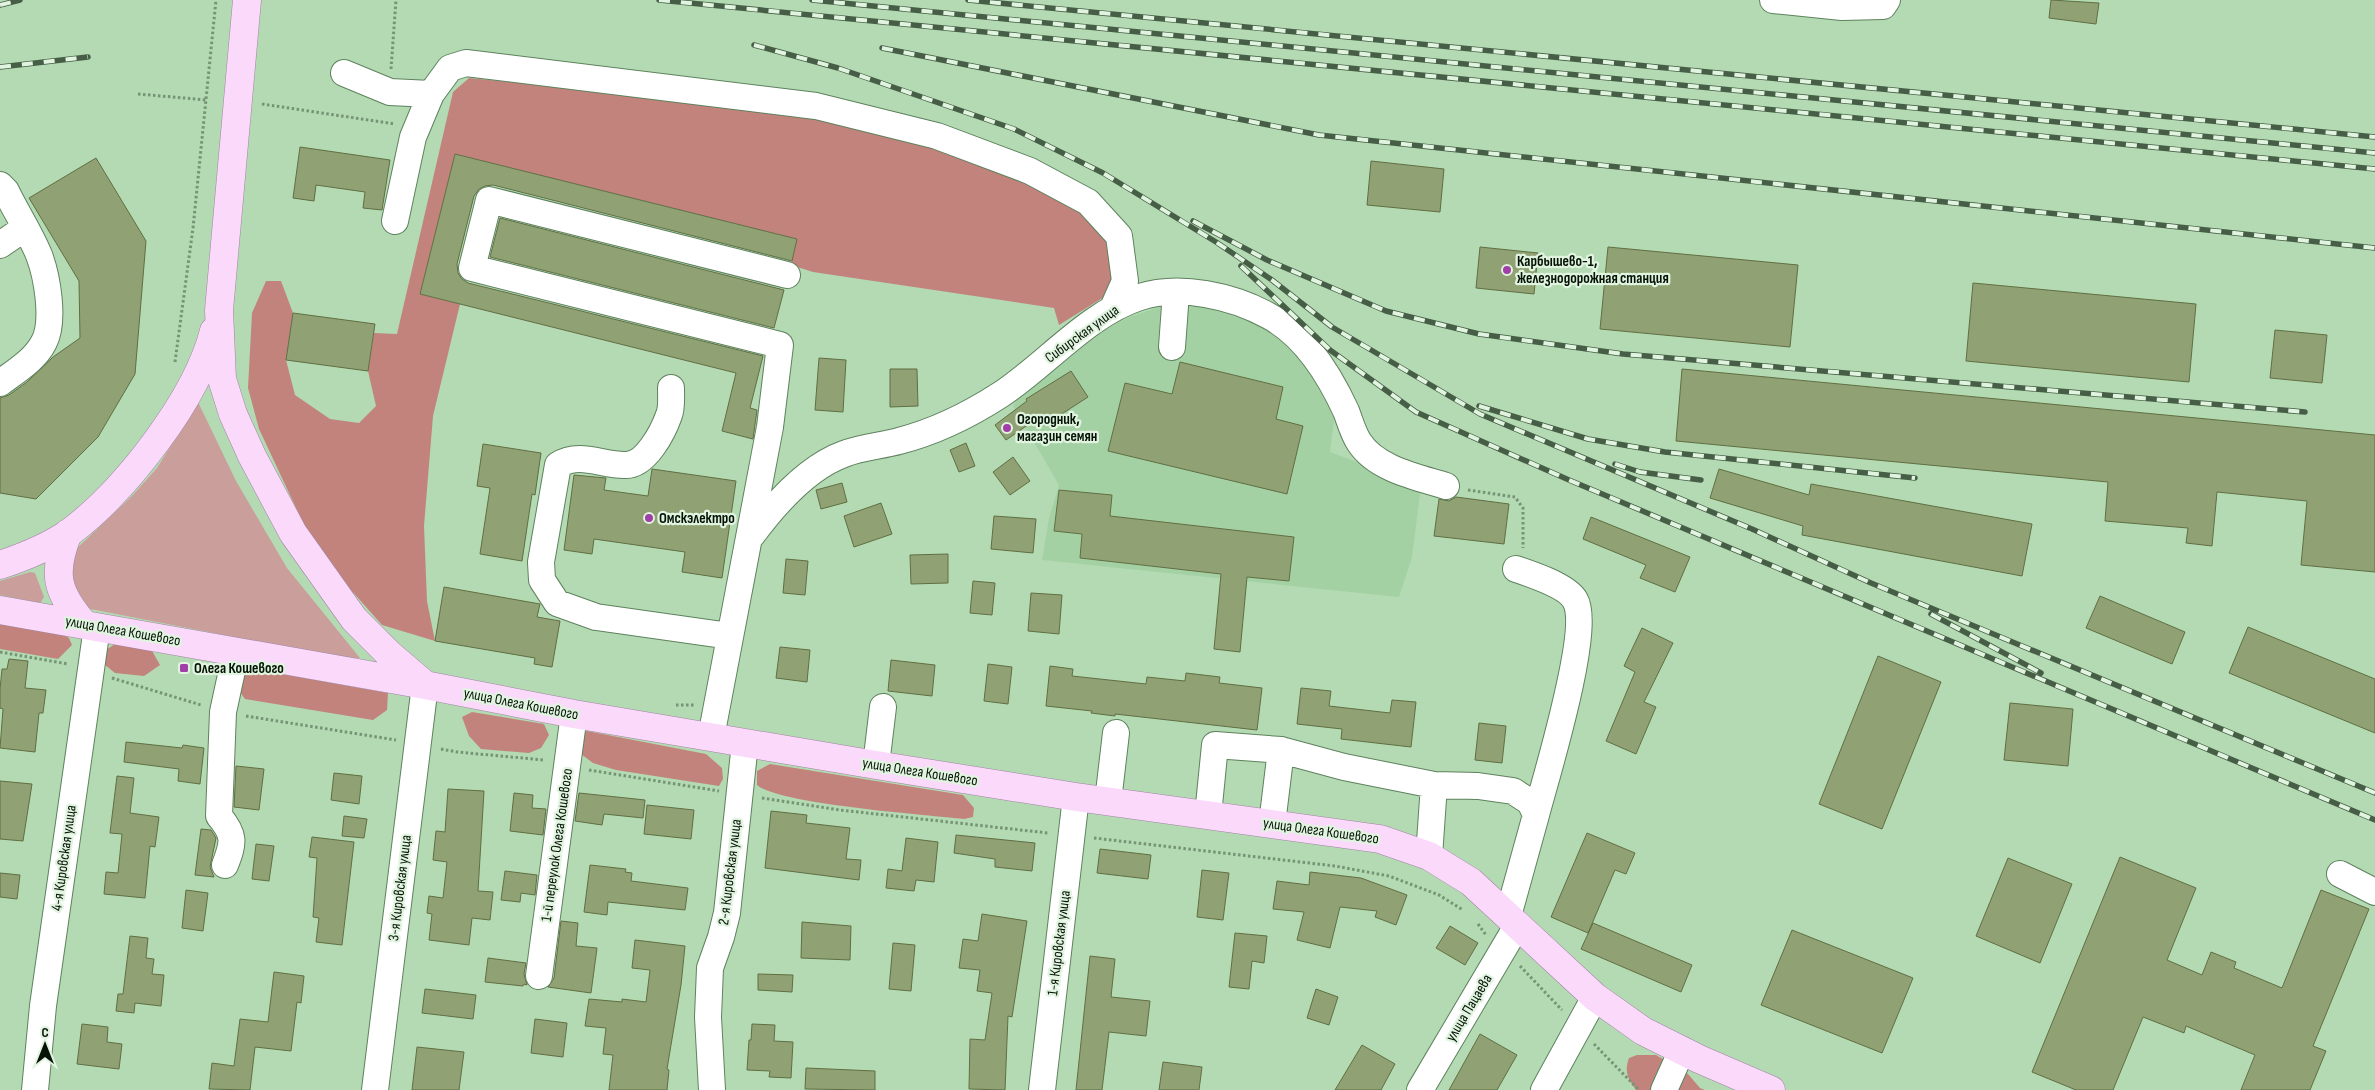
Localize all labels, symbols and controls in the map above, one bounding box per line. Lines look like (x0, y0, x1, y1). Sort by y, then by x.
place label: Карбышево-1, железнодорожная станция (1517, 252, 1669, 288)
marker: Карбышево-1, железнодорожная станция (1501, 264, 1513, 276)
street label: Сибирская улица (1041, 301, 1123, 367)
place label: Огородник, магазин семян (1017, 410, 1097, 446)
marker: Огородник, магазин семян (1001, 422, 1013, 434)
place label: Омскэлектро (659, 509, 735, 528)
marker: Омскэлектро (643, 512, 655, 524)
street label: улица Олега Кошевого (64, 612, 182, 650)
place label: Олега Кошевого (194, 659, 284, 678)
marker: Олега Кошевого (178, 662, 190, 674)
street label: улица Олега Кошевого (462, 684, 580, 724)
street label: улица Олега Кошевого (861, 753, 979, 791)
street label: 1-й переулок Олега Кошевого (537, 767, 577, 923)
street label: 4-я Кировская улица (47, 804, 81, 912)
street label: улица Олега Кошевого (1262, 813, 1380, 849)
street label: 2-я Кировская улица (714, 818, 746, 926)
street label: 3-я Кировская улица (384, 834, 416, 942)
street label: 1-я Кировская улица (1043, 889, 1075, 997)
street label: улица Пацаева (1441, 971, 1497, 1045)
north arrow (20, 1020, 70, 1070)
text: С (41, 1024, 49, 1041)

